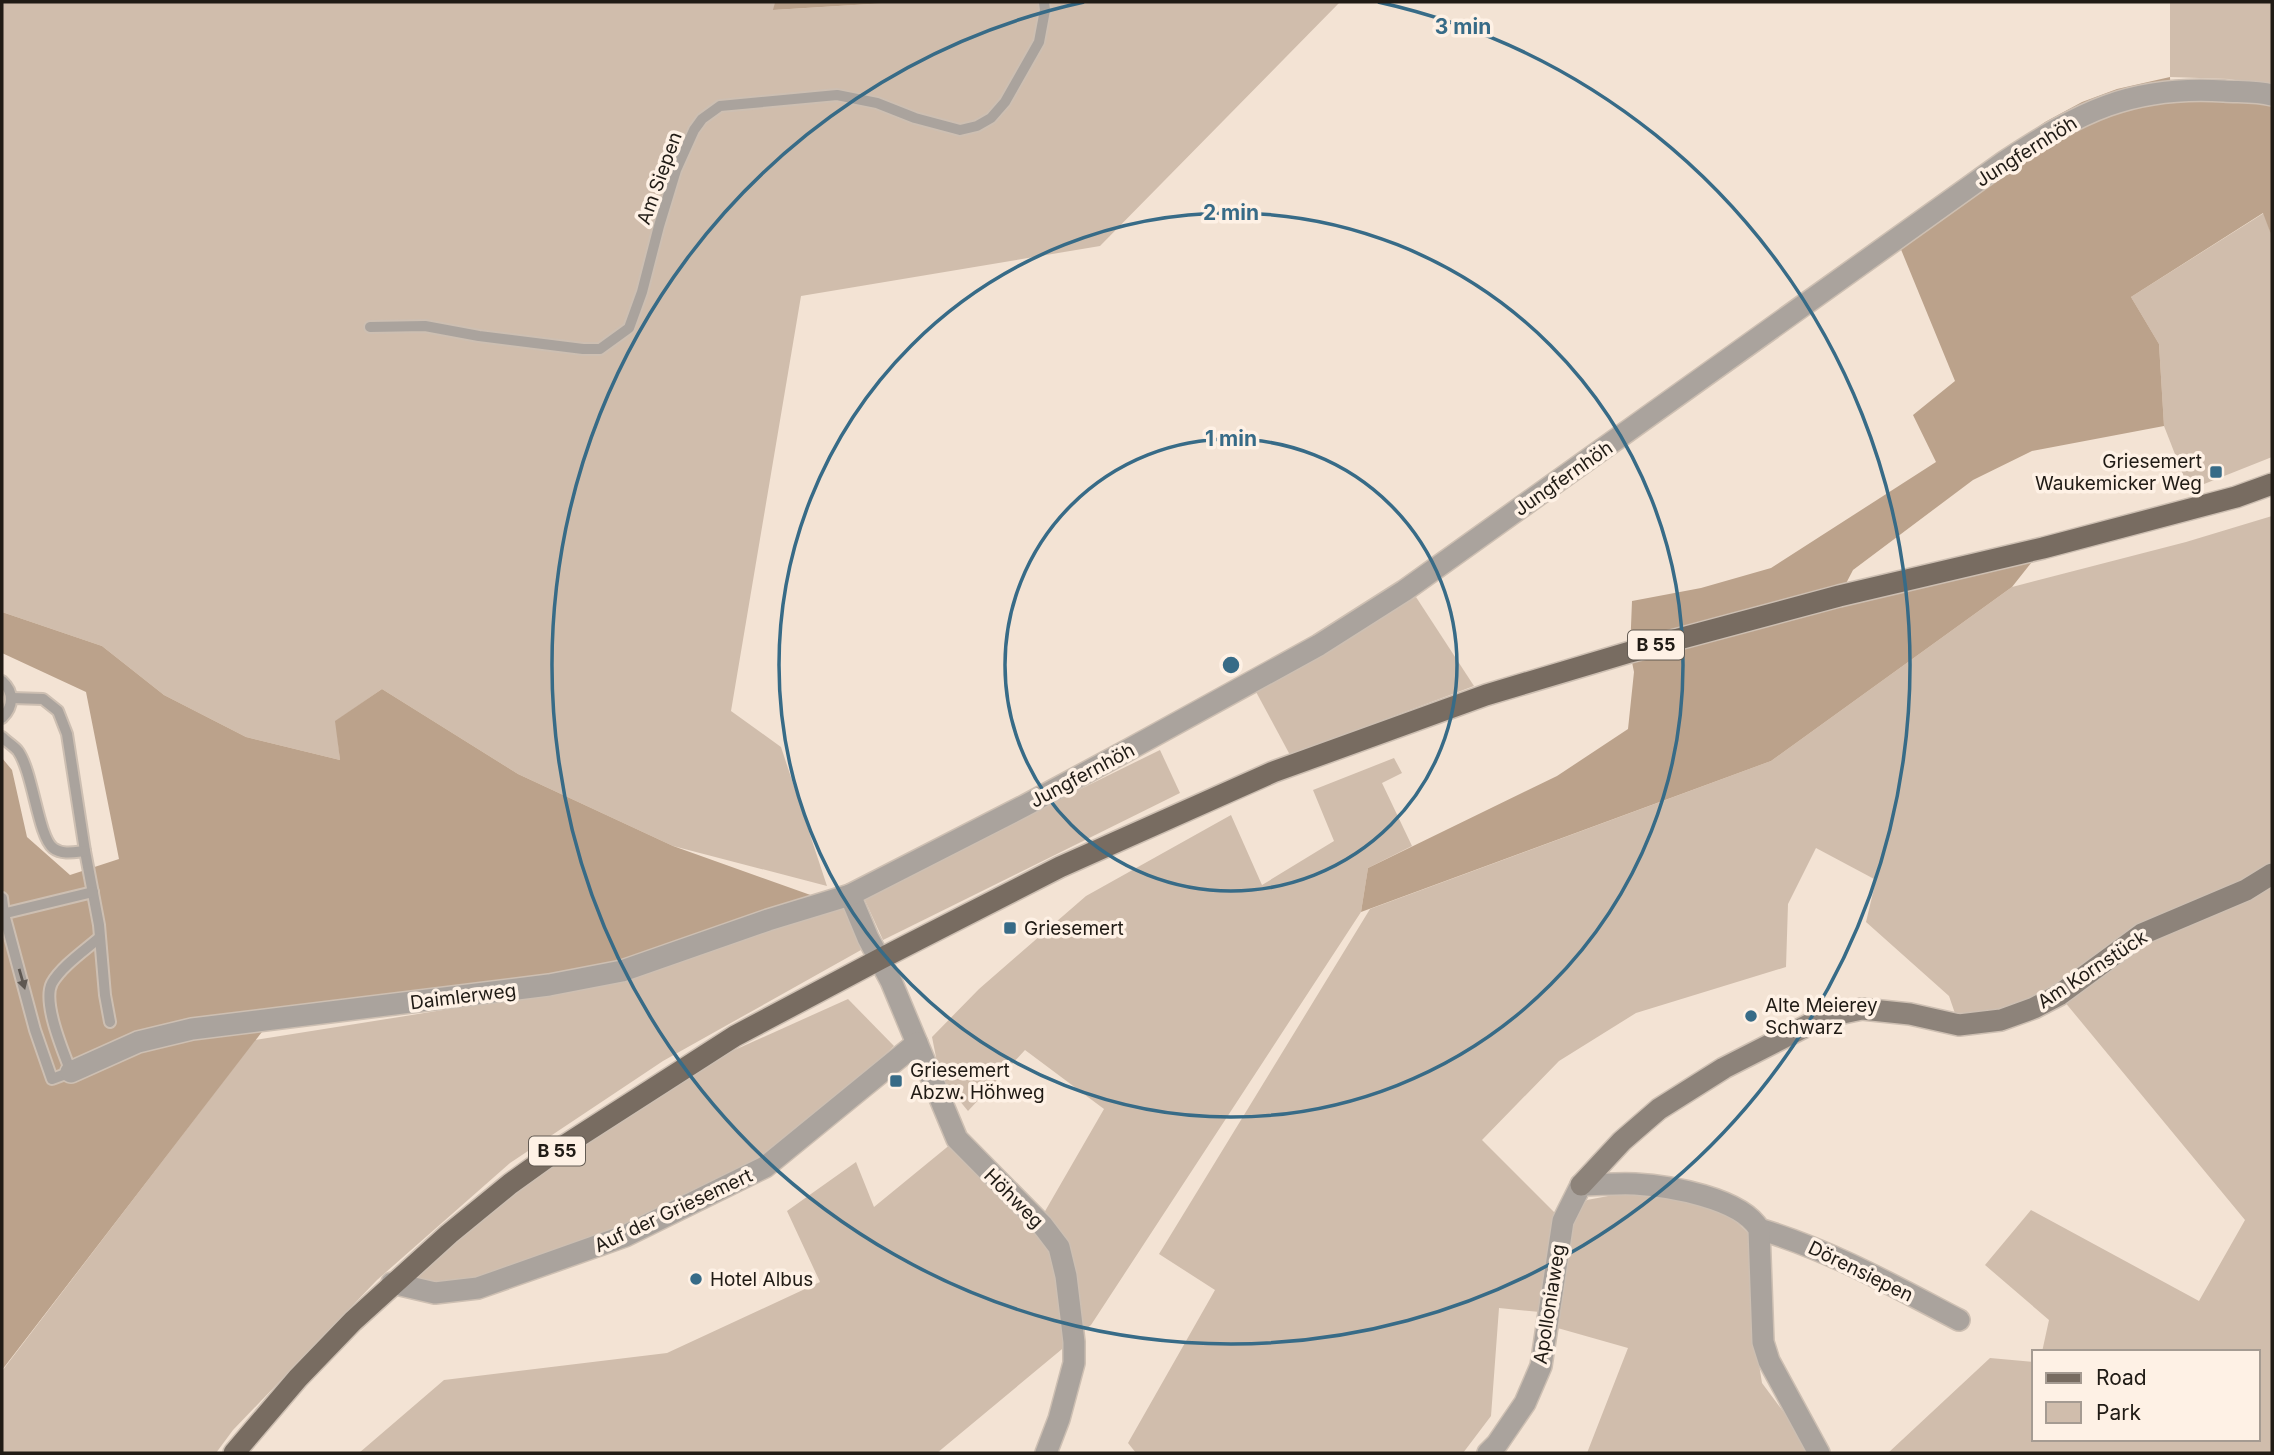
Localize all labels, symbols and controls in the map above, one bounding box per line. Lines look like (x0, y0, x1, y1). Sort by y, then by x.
text: 3 min (1435, 14, 1491, 39)
street label: Jungfernhöh (1971, 111, 2081, 192)
street label: Am Siepen (632, 129, 687, 228)
text: 2 min (1203, 200, 1259, 225)
text: 1 min (1205, 426, 1257, 451)
street label: Jungfernhöh (1510, 436, 1617, 521)
place label: Griesemert Waukemicker Weg (2035, 450, 2202, 495)
marker: Griesemert Waukemicker Weg (2208, 464, 2224, 480)
road number: B 55 (1628, 630, 1684, 660)
centre of rings (1219, 653, 1243, 677)
street label: Jungfernhöh (1026, 738, 1138, 813)
place label: Griesemert (1024, 917, 1124, 940)
marker: Griesemert (1002, 920, 1018, 936)
street label: Am Kornstück (2033, 925, 2152, 1013)
one-way arrow (18, 969, 28, 990)
street label: Daimlerweg (409, 979, 517, 1014)
place label: Alte Meierey Schwarz (1765, 994, 1878, 1039)
marker: Alte Meierey Schwarz (1743, 1008, 1759, 1024)
place label: Griesemert Abzw. Höhweg (910, 1059, 1045, 1104)
marker: Griesemert Abzw. Höhweg (888, 1073, 904, 1089)
road number: B 55 (529, 1136, 585, 1166)
street label: Auf der Griesemert (591, 1164, 756, 1257)
street label: Höhweg (979, 1164, 1048, 1233)
street label: Dörensiepen (1805, 1236, 1917, 1307)
street label: Apolloniaweg (1529, 1242, 1570, 1366)
place label: Hotel Albus (710, 1268, 813, 1291)
marker: Hotel Albus (688, 1271, 704, 1287)
legend (2032, 1350, 2260, 1441)
text: Road (2096, 1365, 2147, 1390)
text: Park (2096, 1400, 2141, 1425)

